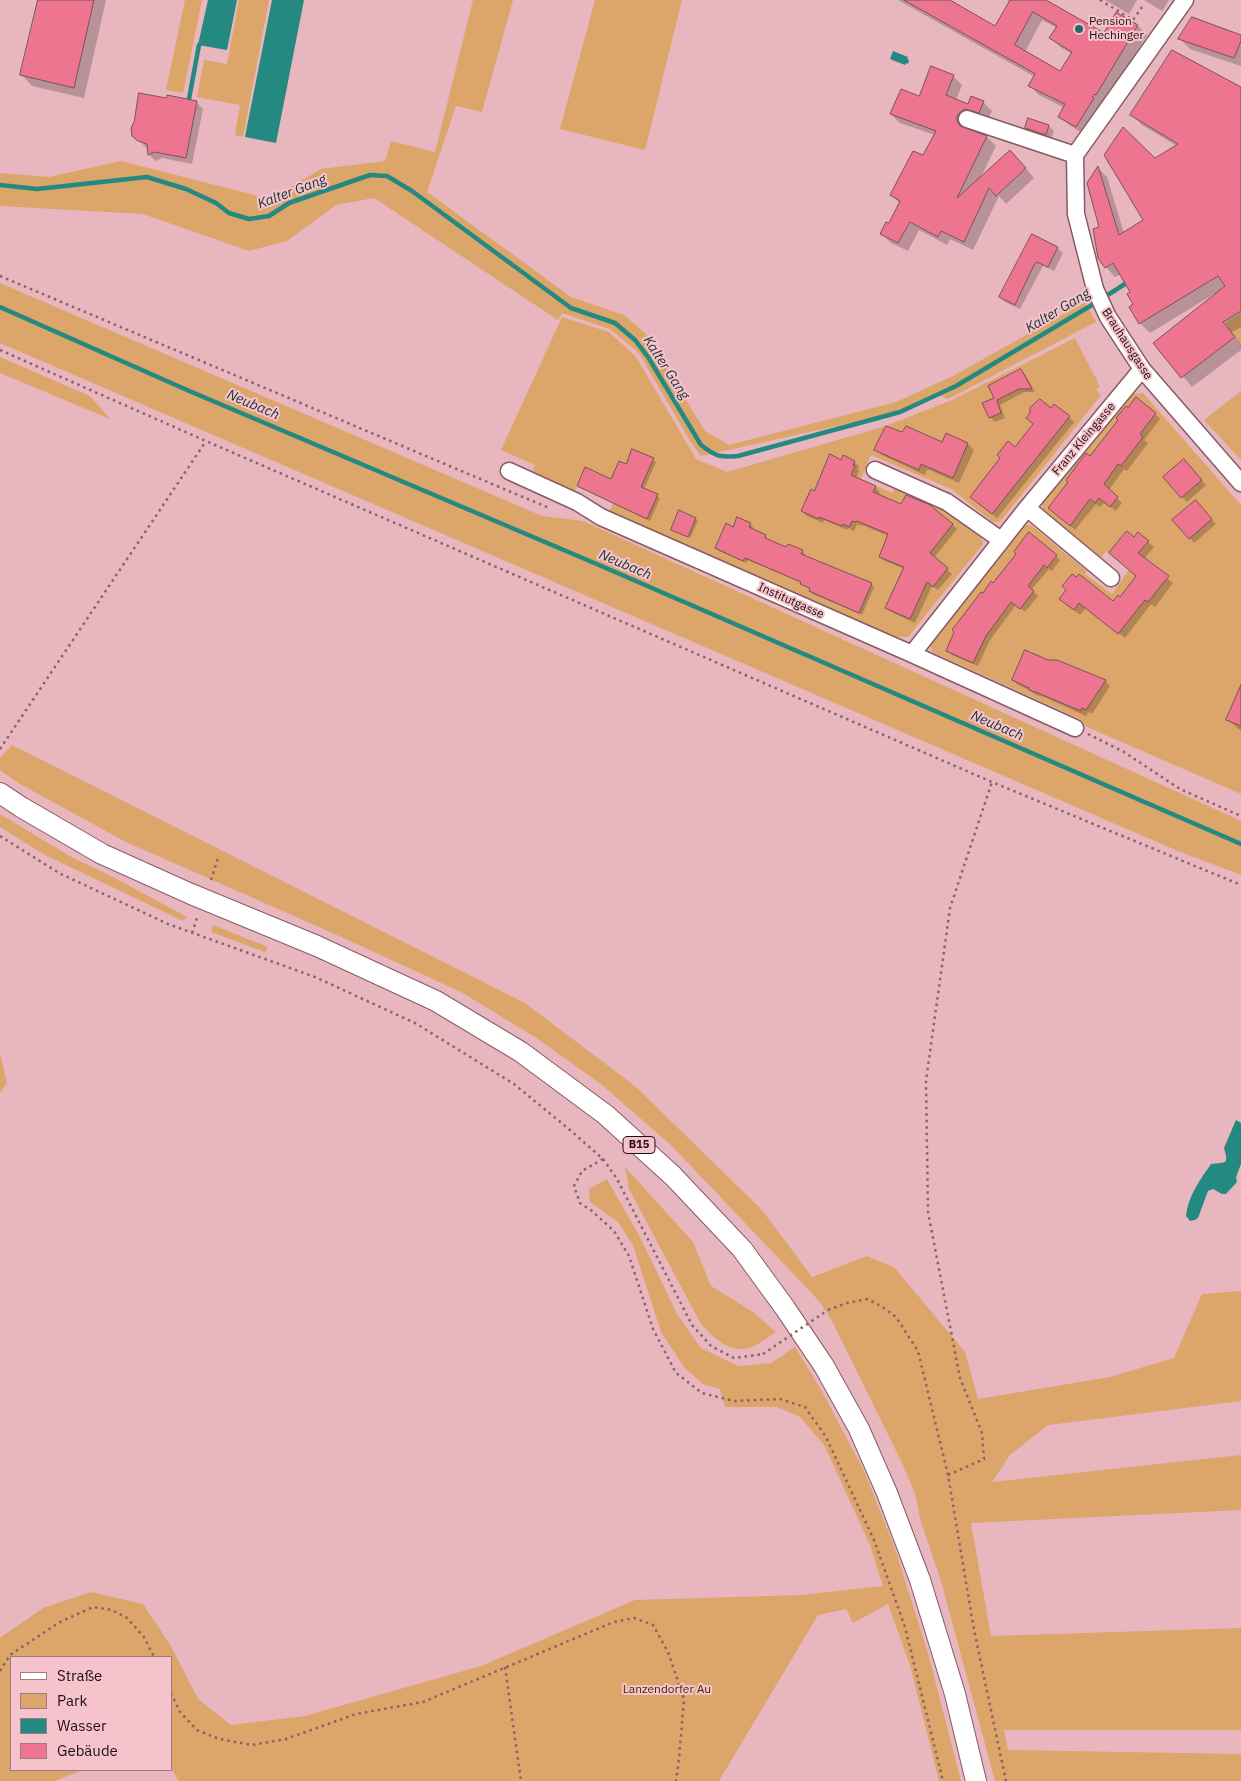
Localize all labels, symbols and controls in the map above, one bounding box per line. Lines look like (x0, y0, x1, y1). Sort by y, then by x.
place label: Pension Hechinger (1089, 15, 1144, 43)
marker: Pension Hechinger (1073, 23, 1085, 35)
water label: Kalter Gang (255, 171, 329, 213)
water label: Kalter Gang (1023, 285, 1093, 337)
street label: Brauhausgasse (1099, 306, 1155, 382)
water label: Kalter Gang (639, 333, 693, 403)
water label: Neubach (224, 386, 282, 424)
street label: Franz Kleingasse (1049, 400, 1119, 478)
water label: Neubach (596, 546, 654, 584)
street label: Institutgasse (756, 580, 826, 622)
water label: Neubach (968, 707, 1026, 745)
road number: B15 (623, 1136, 655, 1154)
legend (10, 1656, 172, 1771)
text: Straße (57, 1666, 102, 1685)
park label: Lanzendorfer Au (623, 1683, 711, 1697)
text: Park (57, 1691, 87, 1710)
text: Wasser (57, 1716, 107, 1735)
text: Gebäude (57, 1741, 118, 1760)

